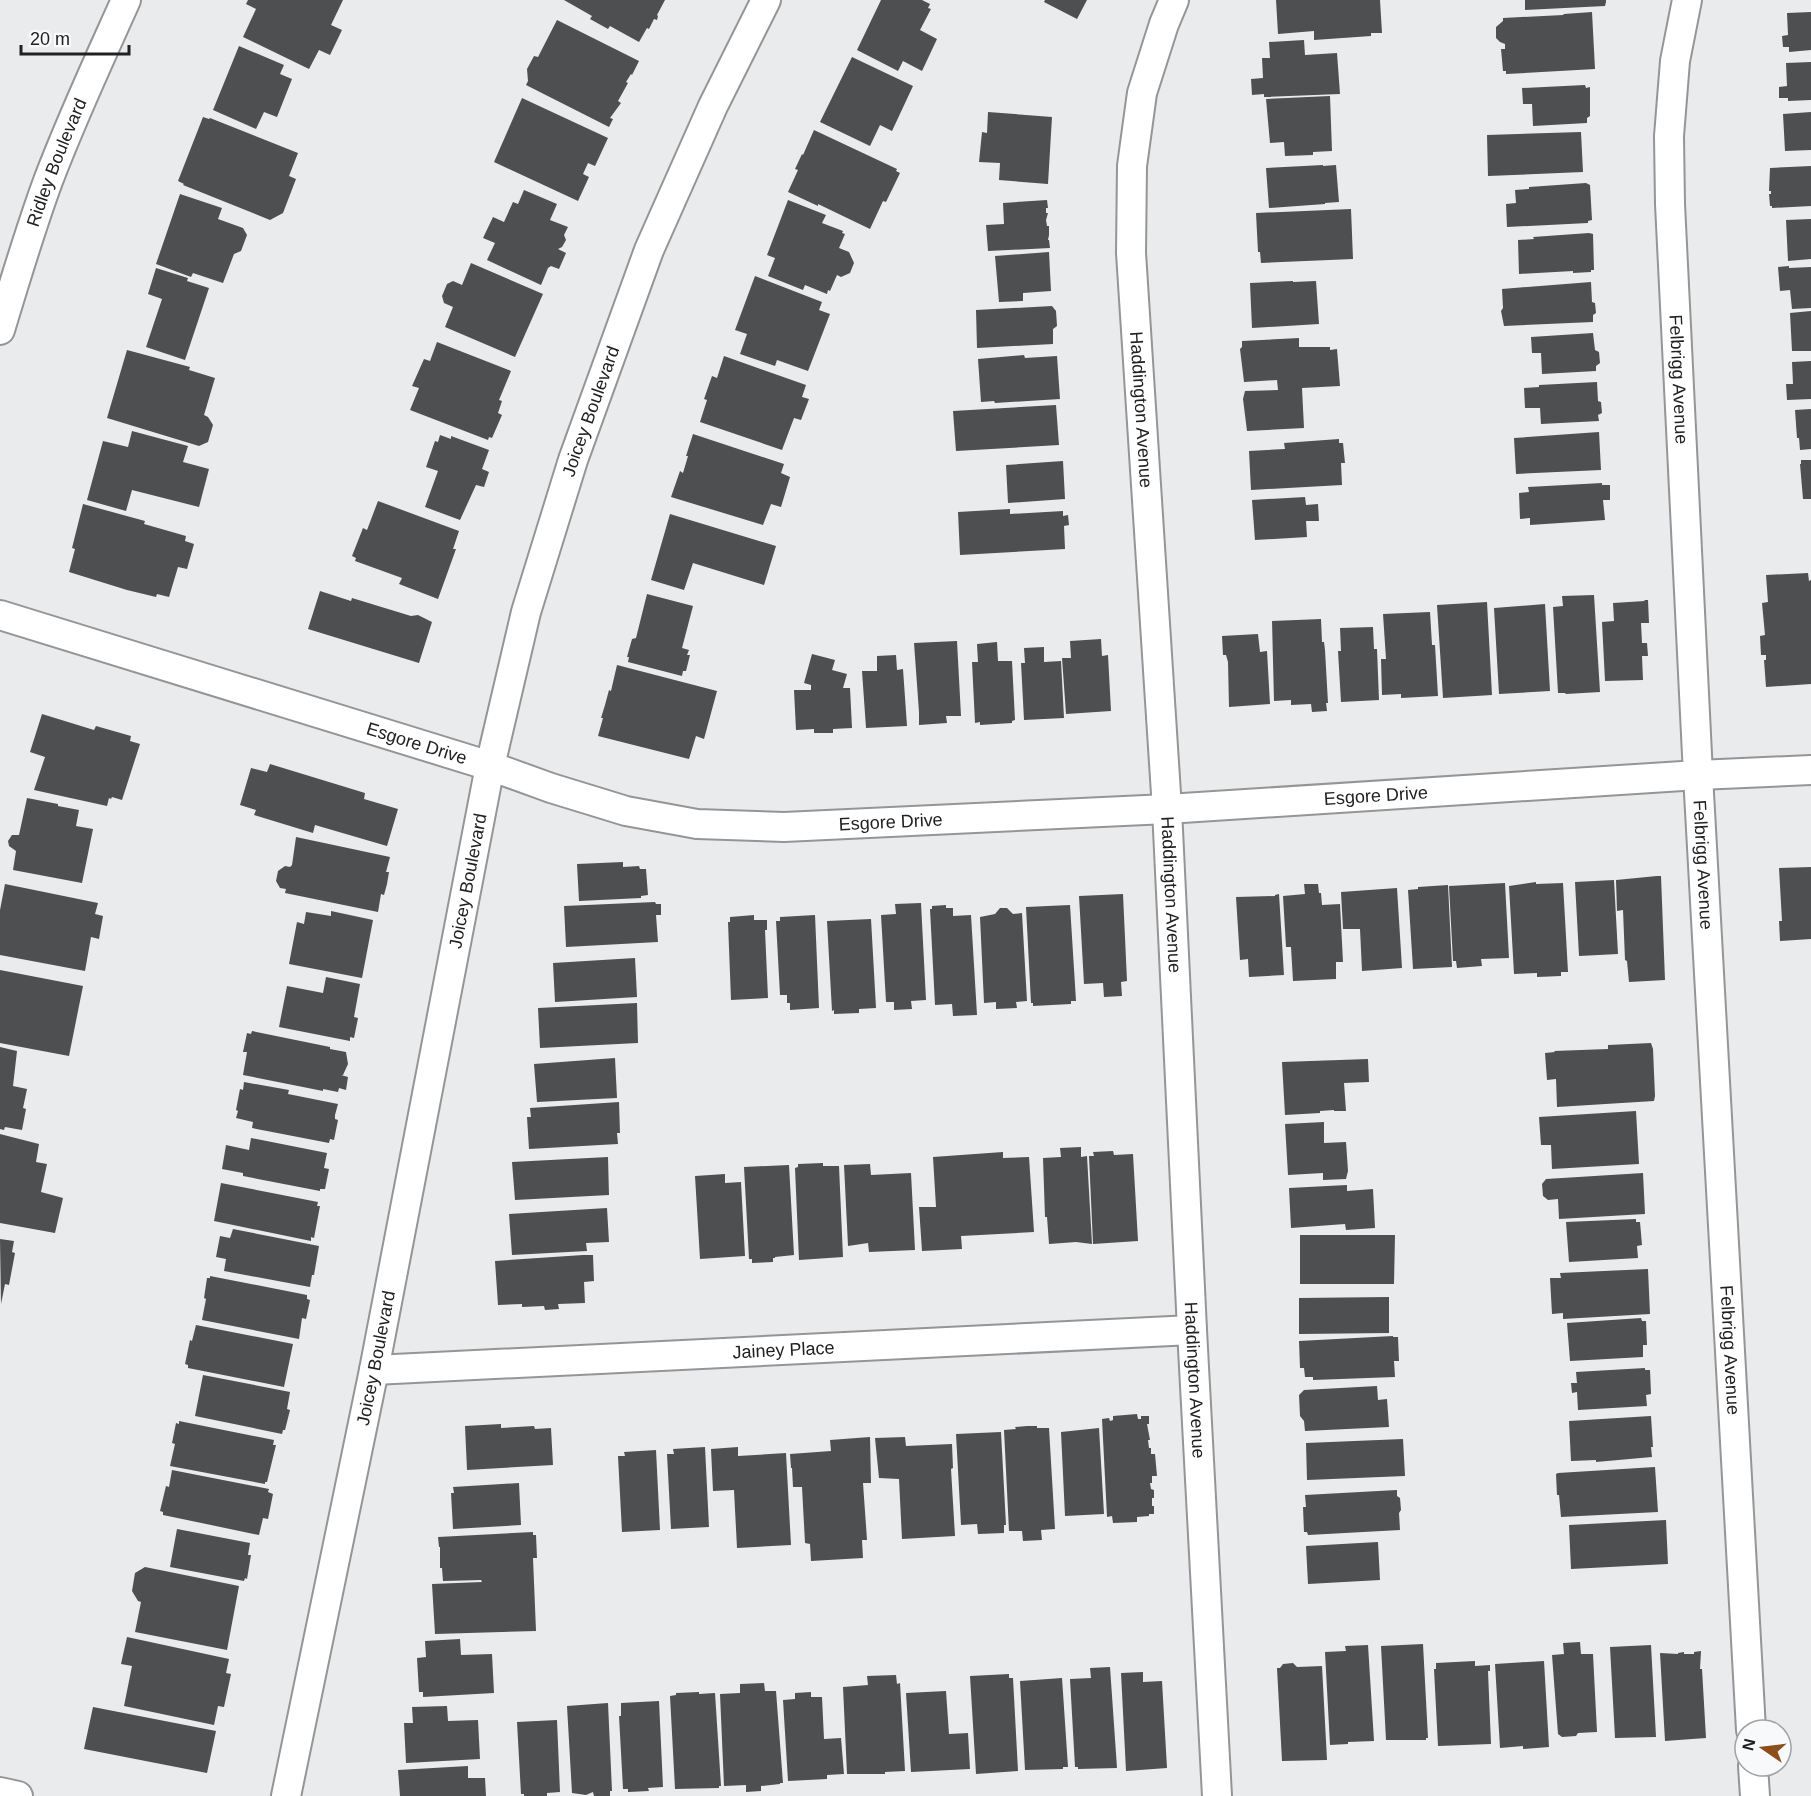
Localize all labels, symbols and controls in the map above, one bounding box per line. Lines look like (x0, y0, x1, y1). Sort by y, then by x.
scale bar (21, 18, 129, 56)
text: 20 m (30, 29, 70, 49)
street label: Ridley Boulevard (23, 95, 91, 229)
street label: Felbrigg Avenue (1665, 314, 1692, 445)
street label: Haddington Avenue (1126, 331, 1156, 488)
street label: Joicey Boulevard (558, 343, 623, 479)
street label: Esgore Drive (364, 719, 469, 768)
street label: Esgore Drive (1323, 782, 1428, 809)
street label: Felbrigg Avenue (1689, 799, 1717, 930)
street label: Esgore Drive (838, 810, 943, 834)
street label: Joicey Boulevard (445, 812, 491, 950)
street label: Haddington Avenue (1157, 816, 1185, 973)
street label: Felbrigg Avenue (1716, 1285, 1743, 1415)
street label: Joicey Boulevard (353, 1289, 399, 1427)
street label: Haddington Avenue (1181, 1301, 1209, 1459)
street label: Jainey Place (732, 1337, 835, 1362)
north arrow (1733, 1718, 1793, 1778)
text: N (1739, 1737, 1759, 1752)

